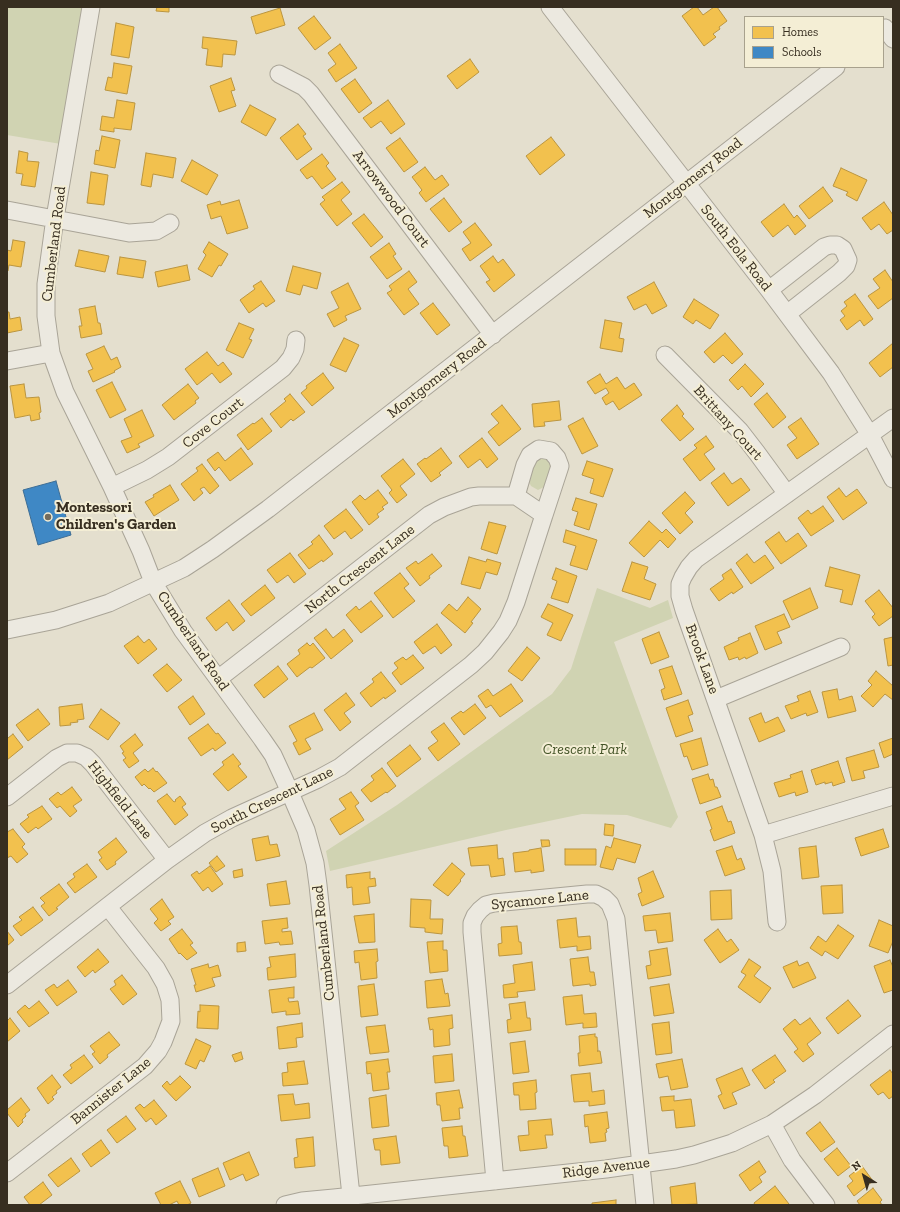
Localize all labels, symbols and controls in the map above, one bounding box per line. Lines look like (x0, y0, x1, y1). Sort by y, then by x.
legend (744, 16, 884, 68)
text: Homes (782, 25, 818, 39)
text: Schools (782, 45, 821, 59)
street label: Montgomery Road (640, 134, 746, 222)
street label: Arrowwood Court (348, 147, 434, 251)
street label: Cumberland Road (38, 185, 70, 303)
street label: South Eola Road (697, 201, 775, 295)
street label: Montgomery Road (384, 334, 490, 422)
street label: Brittany Court (690, 382, 766, 464)
street label: Cove Court (179, 394, 247, 452)
place label: Montessori Children's Garden (56, 499, 176, 534)
marker: Montessori Children's Garden (43, 512, 53, 522)
street label: North Crescent Lane (302, 521, 418, 617)
street label: Cumberland Road (153, 588, 233, 694)
street label: Brook Lane (681, 622, 723, 696)
park label: Crescent Park (543, 741, 627, 759)
street label: Highfield Lane (84, 757, 156, 843)
street label: South Crescent Lane (208, 763, 336, 837)
street label: Cumberland Road (309, 884, 339, 1002)
street label: Sycamore Lane (490, 886, 590, 914)
street label: Bannister Lane (67, 1053, 155, 1129)
street label: Ridge Avenue (561, 1154, 651, 1182)
north arrow (844, 1156, 884, 1196)
text: N (849, 1158, 864, 1174)

